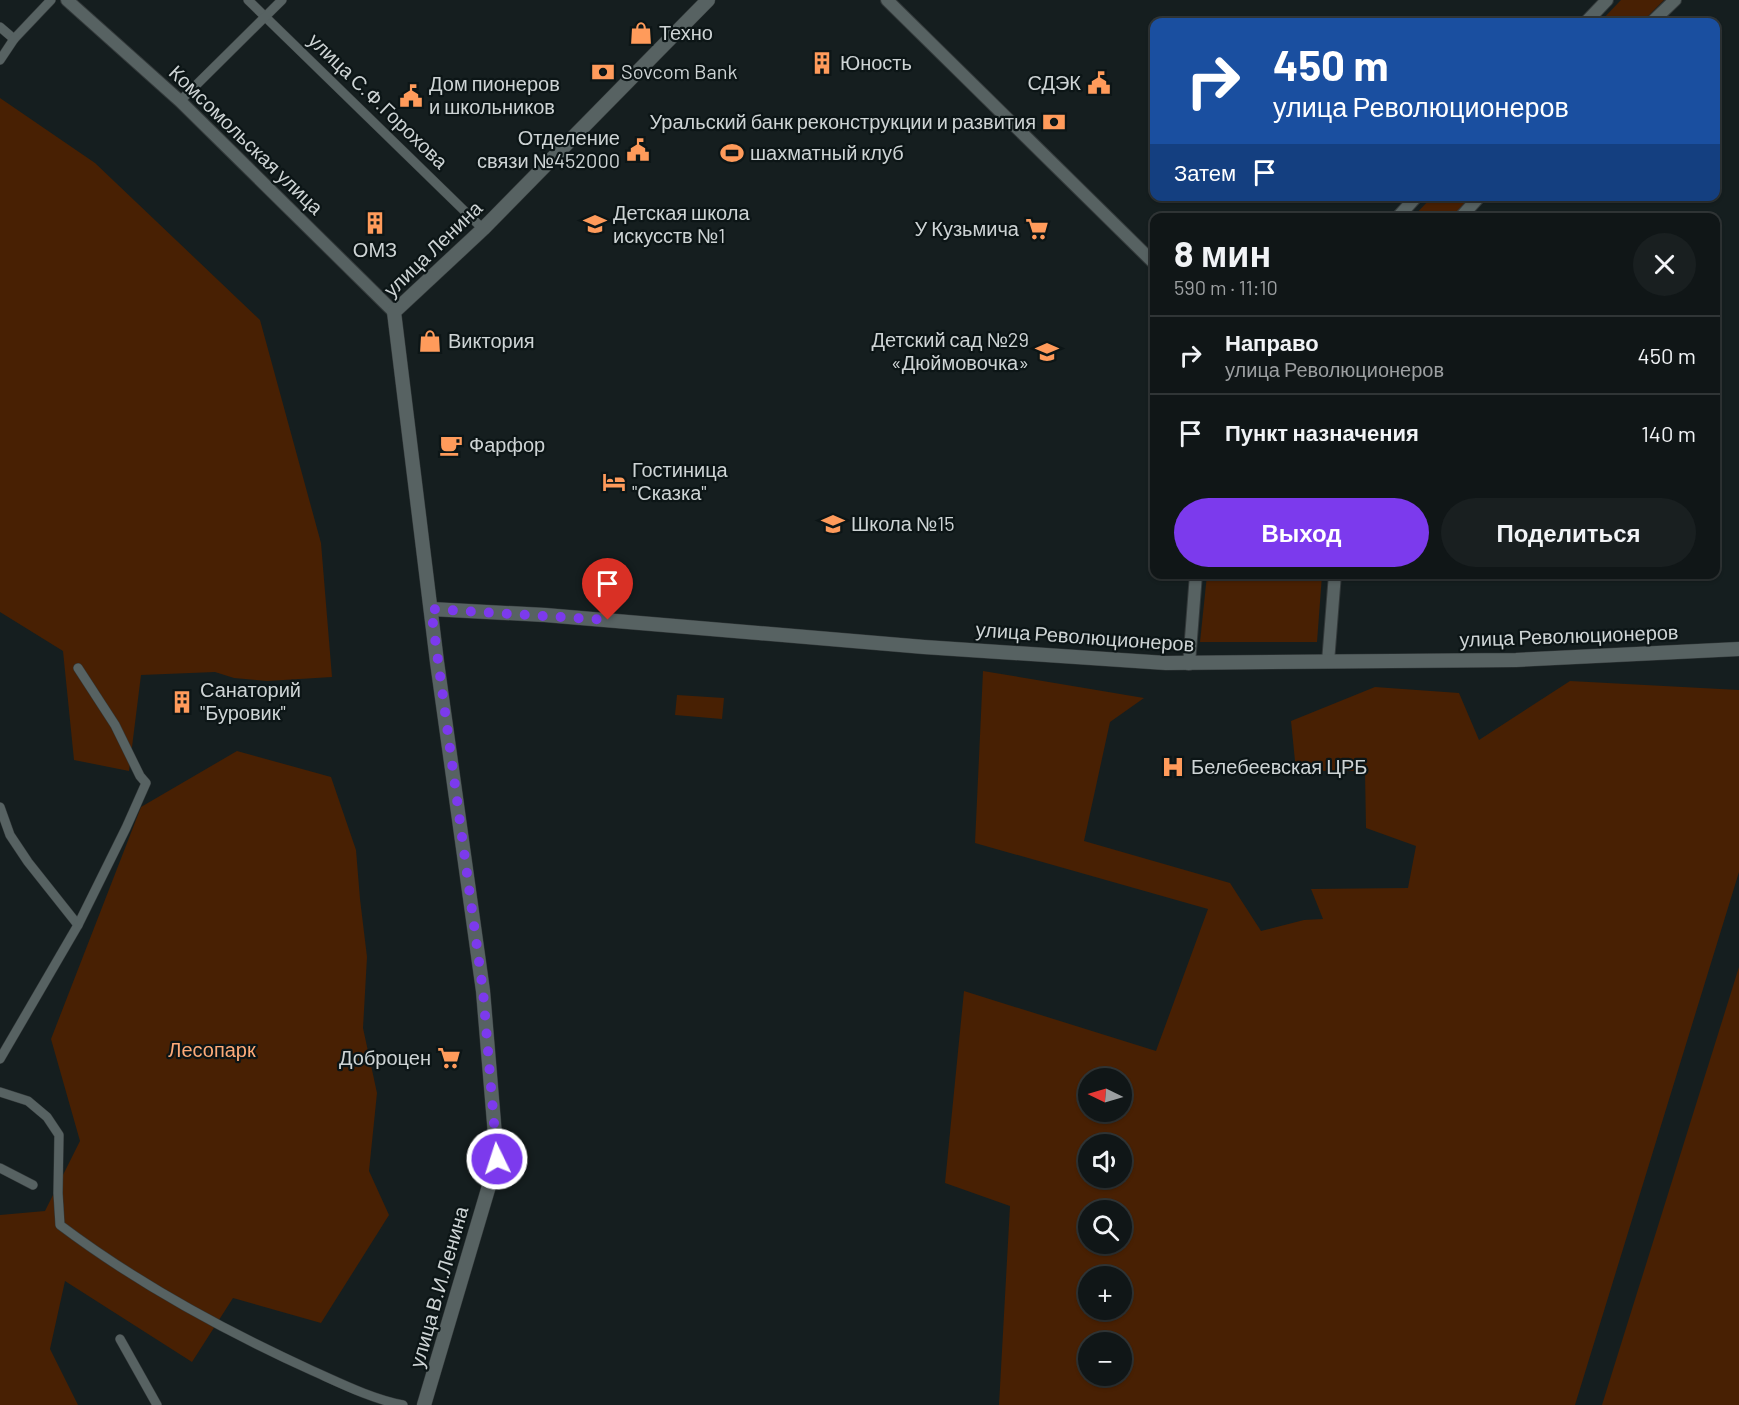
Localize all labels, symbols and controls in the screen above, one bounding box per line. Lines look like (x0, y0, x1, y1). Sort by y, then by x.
shop icon: Техно (628, 20, 654, 46)
place label: Техно (659, 20, 713, 44)
street label: улица С.Ф.Горохова (304, 27, 454, 174)
text: 450 m (1273, 39, 1388, 89)
icon: right (1174, 42, 1252, 120)
building icon: Юность (809, 50, 835, 76)
place label: Юность (840, 50, 912, 74)
bank icon: Sovcom Bank (590, 59, 616, 85)
place label: Sovcom Bank (621, 59, 738, 83)
street label: Комсомольская улица (165, 60, 329, 220)
place label: СДЭК (1027, 70, 1081, 94)
public building icon: СДЭК (1086, 70, 1112, 96)
place label: Дом пионеров и школьников (429, 71, 560, 118)
public building icon: Дом пионеров и школьников (398, 83, 424, 109)
text: улица Революционеров (1273, 90, 1569, 122)
place label: Уральский банк реконструкции и развития (650, 109, 1036, 133)
bank icon: Уральский банк реконструкции и развития (1041, 109, 1067, 135)
place label: Отделение связи №452000 (477, 125, 620, 172)
public building icon: Отделение связи №452000 (625, 137, 651, 163)
sports icon: шахматный клуб (719, 140, 745, 166)
place label: шахматный клуб (750, 140, 904, 164)
icon: arrive (1248, 156, 1281, 189)
text: Затем (1174, 159, 1236, 185)
street label: улица Ленина (378, 195, 487, 301)
place label: Детская школа искусств №1 (613, 200, 750, 247)
building icon: ОМЗ (362, 210, 388, 236)
school or university icon: Детская школа искусств №1 (582, 211, 608, 237)
place label: У Кузьмича (915, 216, 1020, 240)
supermarket icon: У Кузьмича (1024, 216, 1050, 242)
text: 8 мин (1174, 231, 1271, 274)
button: close (1633, 233, 1696, 296)
place label: ОМЗ (353, 237, 397, 261)
text: 590 m · 11:10 (1174, 275, 1278, 299)
place label: Детский сад №29 «Дюймовочка» (872, 327, 1029, 374)
shop icon: Виктория (417, 328, 443, 354)
place label: Виктория (448, 328, 535, 352)
text: Направо (1225, 329, 1319, 355)
school or university icon: Детский сад №29 «Дюймовочка» (1034, 339, 1060, 365)
icon: right (1174, 339, 1207, 372)
text: 450 m (1638, 342, 1696, 368)
text: улица Революционеров (1225, 357, 1444, 381)
icon: arrive (1174, 417, 1207, 450)
text: Пункт назначения (1225, 419, 1419, 445)
text: 140 m (1641, 420, 1696, 446)
cafe icon: Фарфор (438, 432, 464, 458)
place label: Фарфор (469, 432, 545, 456)
place label: Гостиница "Сказка" (632, 457, 729, 504)
hotel icon: Гостиница "Сказка" (601, 469, 627, 495)
button: Выход (1174, 498, 1429, 567)
button: Поделиться (1441, 498, 1696, 567)
school or university icon: Школа №15 (820, 511, 846, 537)
place label: Школа №15 (851, 511, 955, 535)
pin (582, 558, 633, 620)
icon: arrive (591, 567, 624, 600)
street label: улица Революционеров (975, 616, 1195, 656)
street label: улица Революционеров (1459, 619, 1679, 651)
place label: Санаторий "Буровик" (200, 677, 301, 724)
building icon: Санаторий "Буровик" (169, 689, 195, 715)
hospital icon: Белебеевская ЦРБ (1160, 754, 1186, 780)
place label: Белебеевская ЦРБ (1191, 754, 1367, 778)
park label: Лесопарк (168, 1037, 256, 1061)
place label: Доброцен (339, 1045, 431, 1069)
supermarket icon: Доброцен (436, 1045, 462, 1071)
north arrow (1078, 1068, 1132, 1122)
map controls (1078, 1068, 1132, 1386)
position arrow (465, 1127, 529, 1191)
button: sound (1078, 1134, 1132, 1188)
button: search (1078, 1200, 1132, 1254)
street label: улица В.И.Ленина (404, 1203, 473, 1370)
button: + (1078, 1266, 1132, 1320)
button: − (1078, 1332, 1132, 1386)

